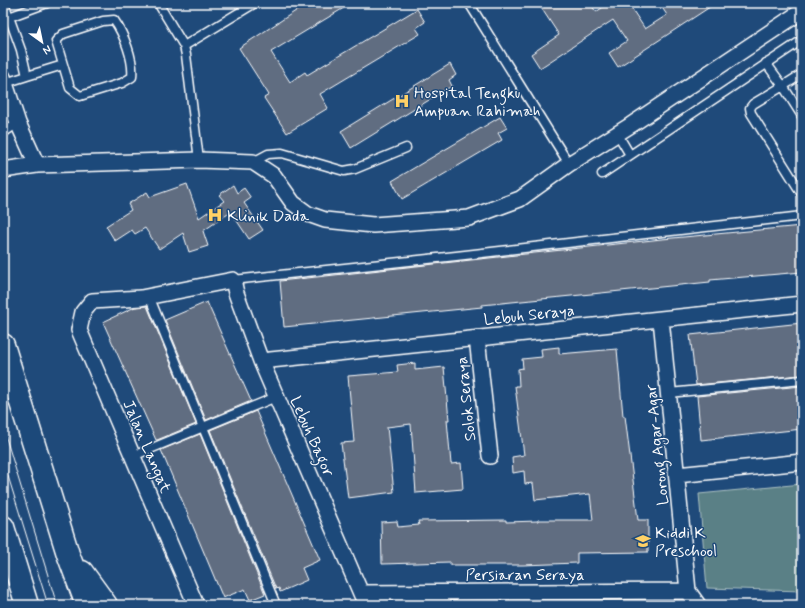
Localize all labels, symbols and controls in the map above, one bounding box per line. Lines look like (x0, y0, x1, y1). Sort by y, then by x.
north arrow (22, 22, 62, 62)
text: N (40, 42, 54, 57)
place label: Hospital Tengku Ampuan Rahimah (414, 83, 541, 122)
hospital icon: Hospital Tengku Ampuan Rahimah (393, 92, 411, 110)
hospital icon: Klinik Dada (206, 206, 224, 224)
place label: Klinik Dada (227, 206, 309, 227)
street label: Lebuh Seraya (483, 300, 576, 331)
street label: Solok Seraya (452, 355, 481, 442)
street label: Lorong Agar-Agar (641, 383, 675, 506)
street label: Lebuh Bagor (284, 393, 339, 481)
street label: Jalan Langat (117, 397, 176, 497)
place label: Kiddi K Preschool (655, 523, 717, 562)
school or university icon: Kiddi K Preschool (634, 532, 652, 550)
street label: Persiaran Seraya (465, 565, 585, 586)

